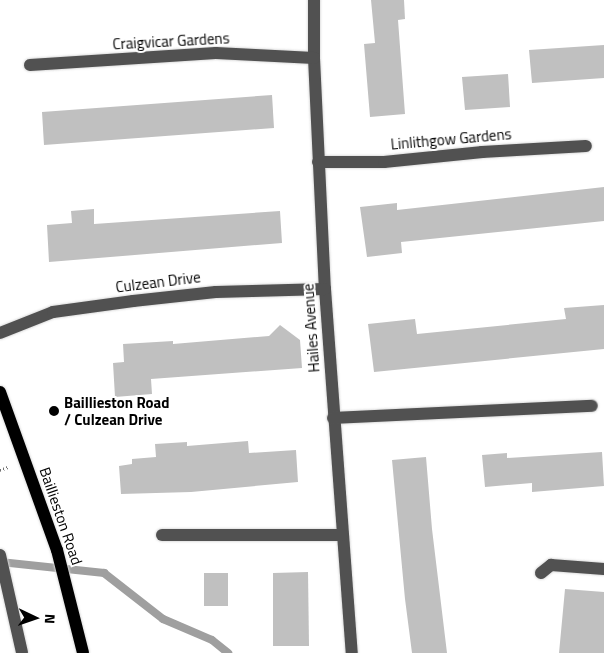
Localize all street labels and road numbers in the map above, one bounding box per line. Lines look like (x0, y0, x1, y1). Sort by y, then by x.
street label: Craigvicar Gardens (112, 29, 230, 53)
street label: Linlithgow Gardens (390, 125, 512, 153)
street label: Culzean Drive (114, 268, 202, 296)
street label: Hailes Avenue (299, 283, 323, 373)
street label: Baillieston Road (36, 465, 86, 567)

